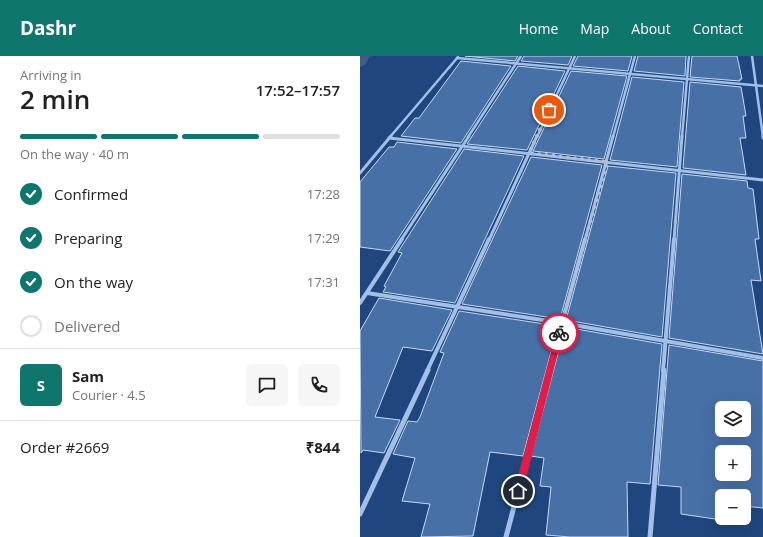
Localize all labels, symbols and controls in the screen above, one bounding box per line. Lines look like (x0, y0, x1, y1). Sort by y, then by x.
text: Dashr (20, 15, 76, 41)
text: Home (519, 19, 558, 38)
text: Map (580, 19, 609, 38)
text: About (631, 19, 671, 38)
text: Contact (693, 19, 743, 38)
text: Arriving in (20, 66, 82, 84)
text: 17:52–17:57 (256, 80, 340, 100)
text: 2 min (20, 81, 90, 117)
pin (532, 93, 566, 127)
icon: bag (538, 99, 560, 121)
text: On the way · 40 m (20, 145, 129, 163)
icon: check (20, 183, 42, 205)
text: Confirmed (54, 184, 128, 204)
text: 17:28 (307, 185, 340, 203)
icon: check (20, 227, 42, 249)
text: Preparing (54, 228, 122, 248)
text: 17:29 (307, 229, 340, 247)
icon: check (20, 271, 42, 293)
text: On the way (54, 272, 133, 292)
text: 17:31 (307, 273, 340, 291)
courier (539, 313, 579, 353)
text: Delivered (54, 316, 121, 336)
icon: bike (548, 322, 570, 344)
button: chat (246, 364, 288, 406)
button: phone (298, 364, 340, 406)
text: Sam (72, 366, 104, 386)
text: S (37, 375, 45, 395)
text: Courier · 4.5 (72, 386, 146, 404)
map controls (715, 401, 751, 525)
button: layers (715, 401, 751, 437)
text: Order #2669 (20, 437, 109, 457)
text: ₹844 (306, 437, 340, 457)
button: + (715, 445, 751, 481)
pin (501, 474, 535, 508)
icon: home (507, 480, 529, 502)
button: − (715, 489, 751, 525)

